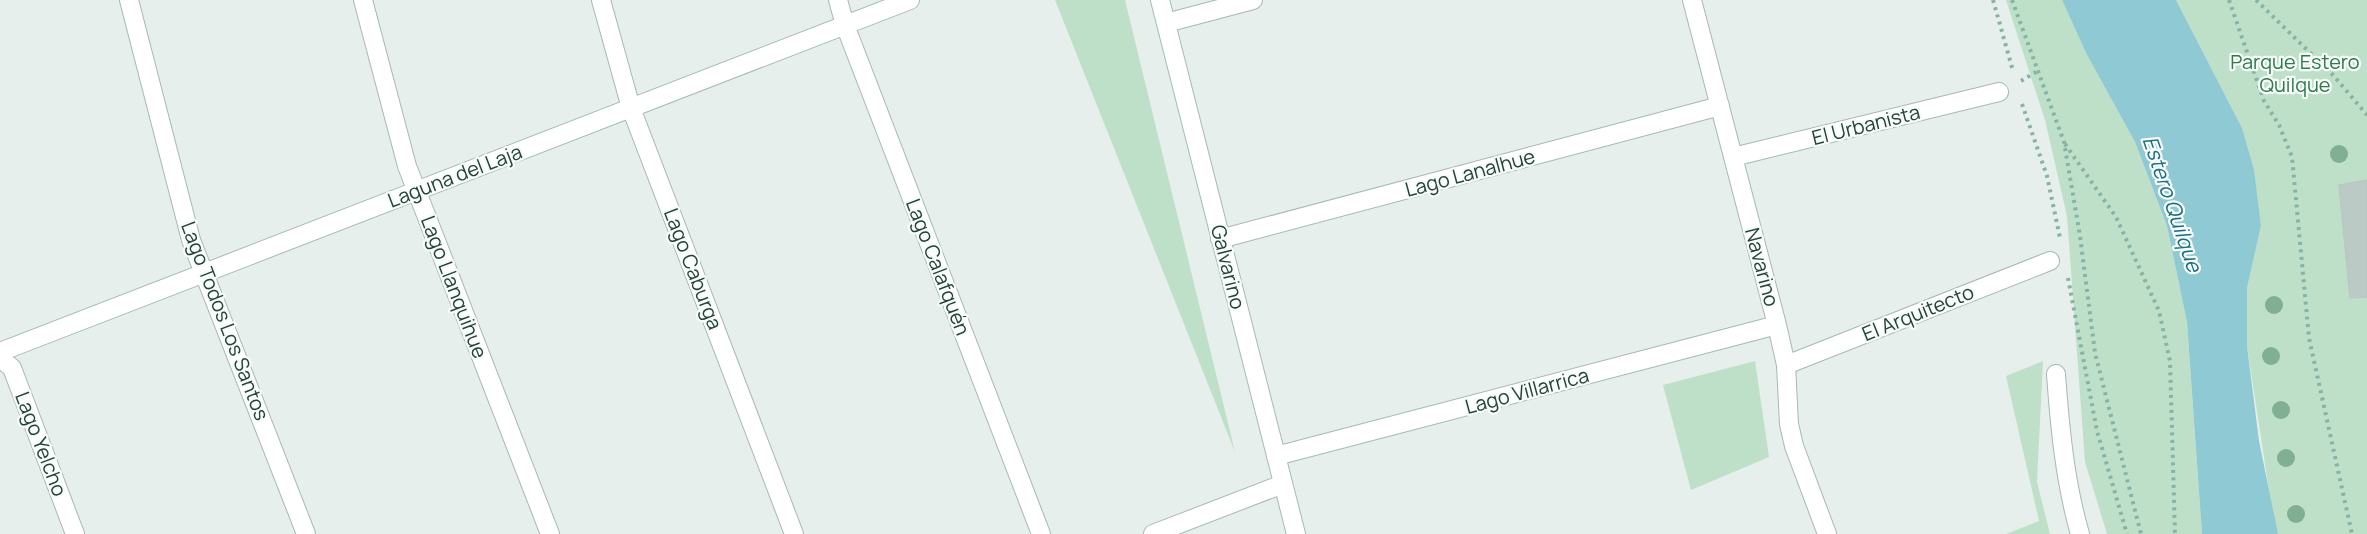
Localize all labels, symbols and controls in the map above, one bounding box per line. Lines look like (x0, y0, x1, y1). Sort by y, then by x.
park label: Parque Estero Quilque (2230, 48, 2360, 98)
street label: El Urbanista (1809, 98, 1923, 151)
water label: Estero Quilque (2137, 132, 2210, 277)
street label: Laguna del Laja (384, 138, 526, 214)
street label: Lago Lanalhue (1402, 142, 1538, 203)
street label: Lago Calafquén (900, 195, 977, 339)
street label: Lago Caburga (658, 204, 729, 333)
street label: Lago Llanquihue (415, 212, 494, 362)
street label: Lago Todos Los Santos (175, 218, 276, 424)
street label: Galvarino (1205, 222, 1252, 312)
street label: Navarino (1739, 224, 1786, 309)
street label: El Arquitecto (1858, 278, 1978, 347)
street label: Lago Villarrica (1462, 361, 1592, 420)
street label: Lago Yelcho (9, 388, 74, 500)

